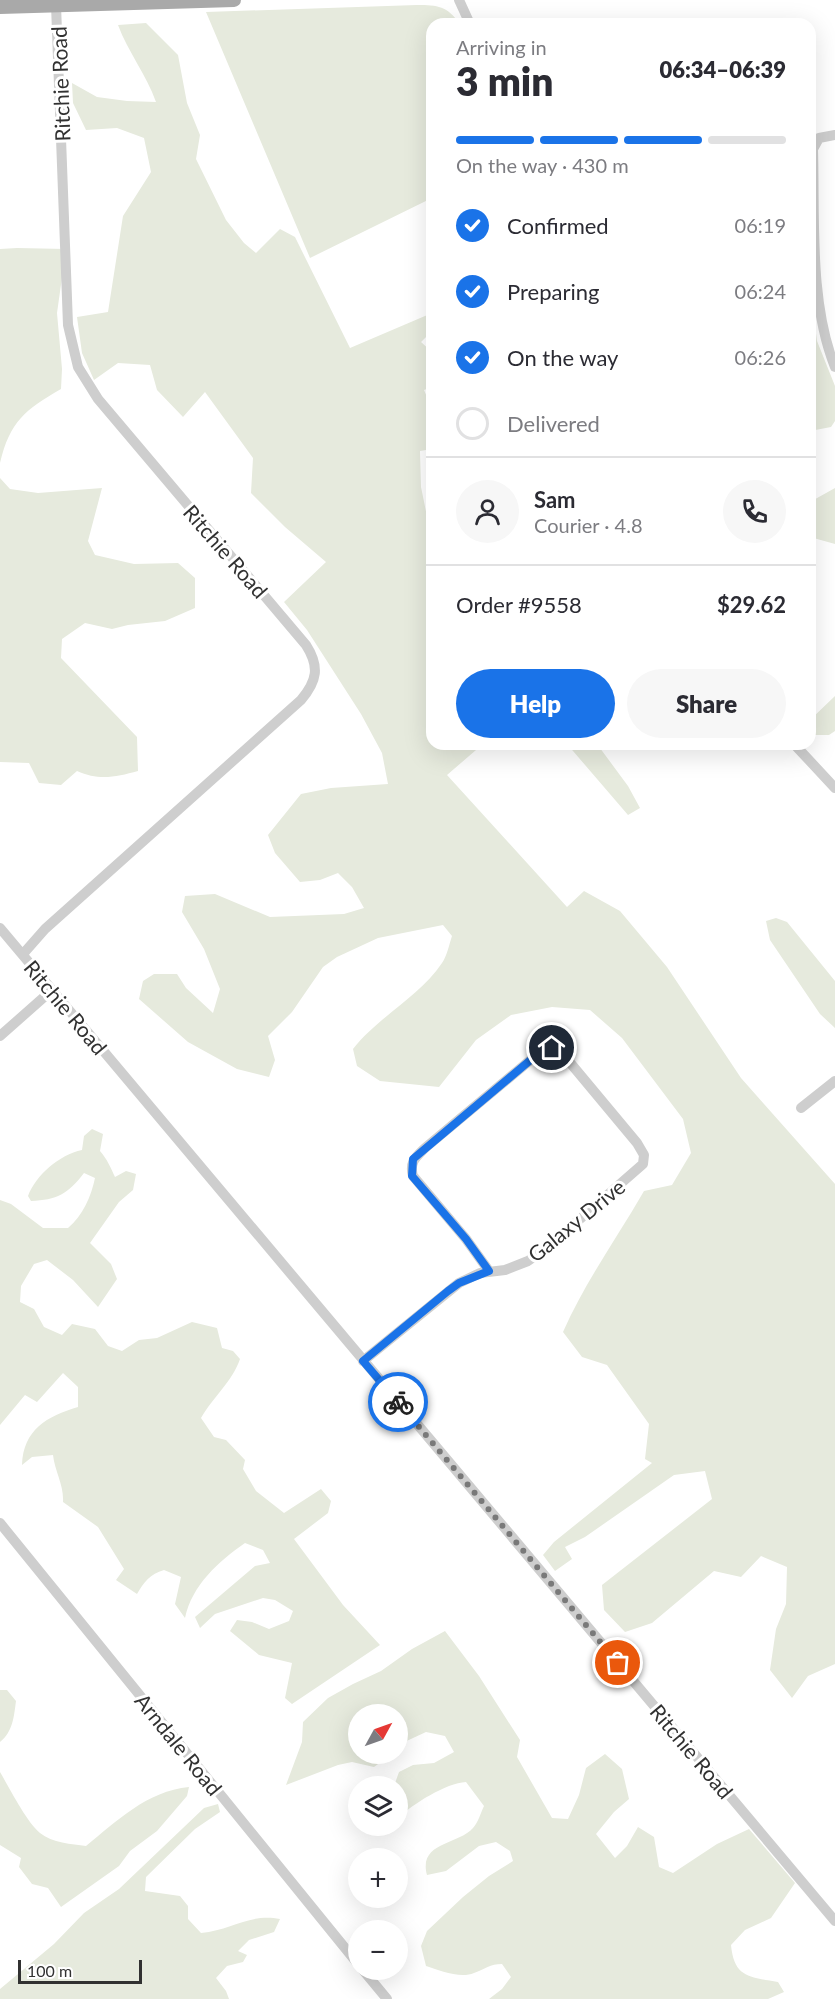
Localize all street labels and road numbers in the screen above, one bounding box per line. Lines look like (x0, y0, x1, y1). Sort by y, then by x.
street label: Ritchie Road (45, 26, 75, 142)
street label: Ritchie Road (179, 499, 273, 603)
street label: Ritchie Road (19, 955, 113, 1059)
street label: Galaxy Drive (523, 1173, 629, 1267)
street label: Arndale Road (130, 1688, 228, 1800)
street label: Ritchie Road (645, 1699, 739, 1803)

